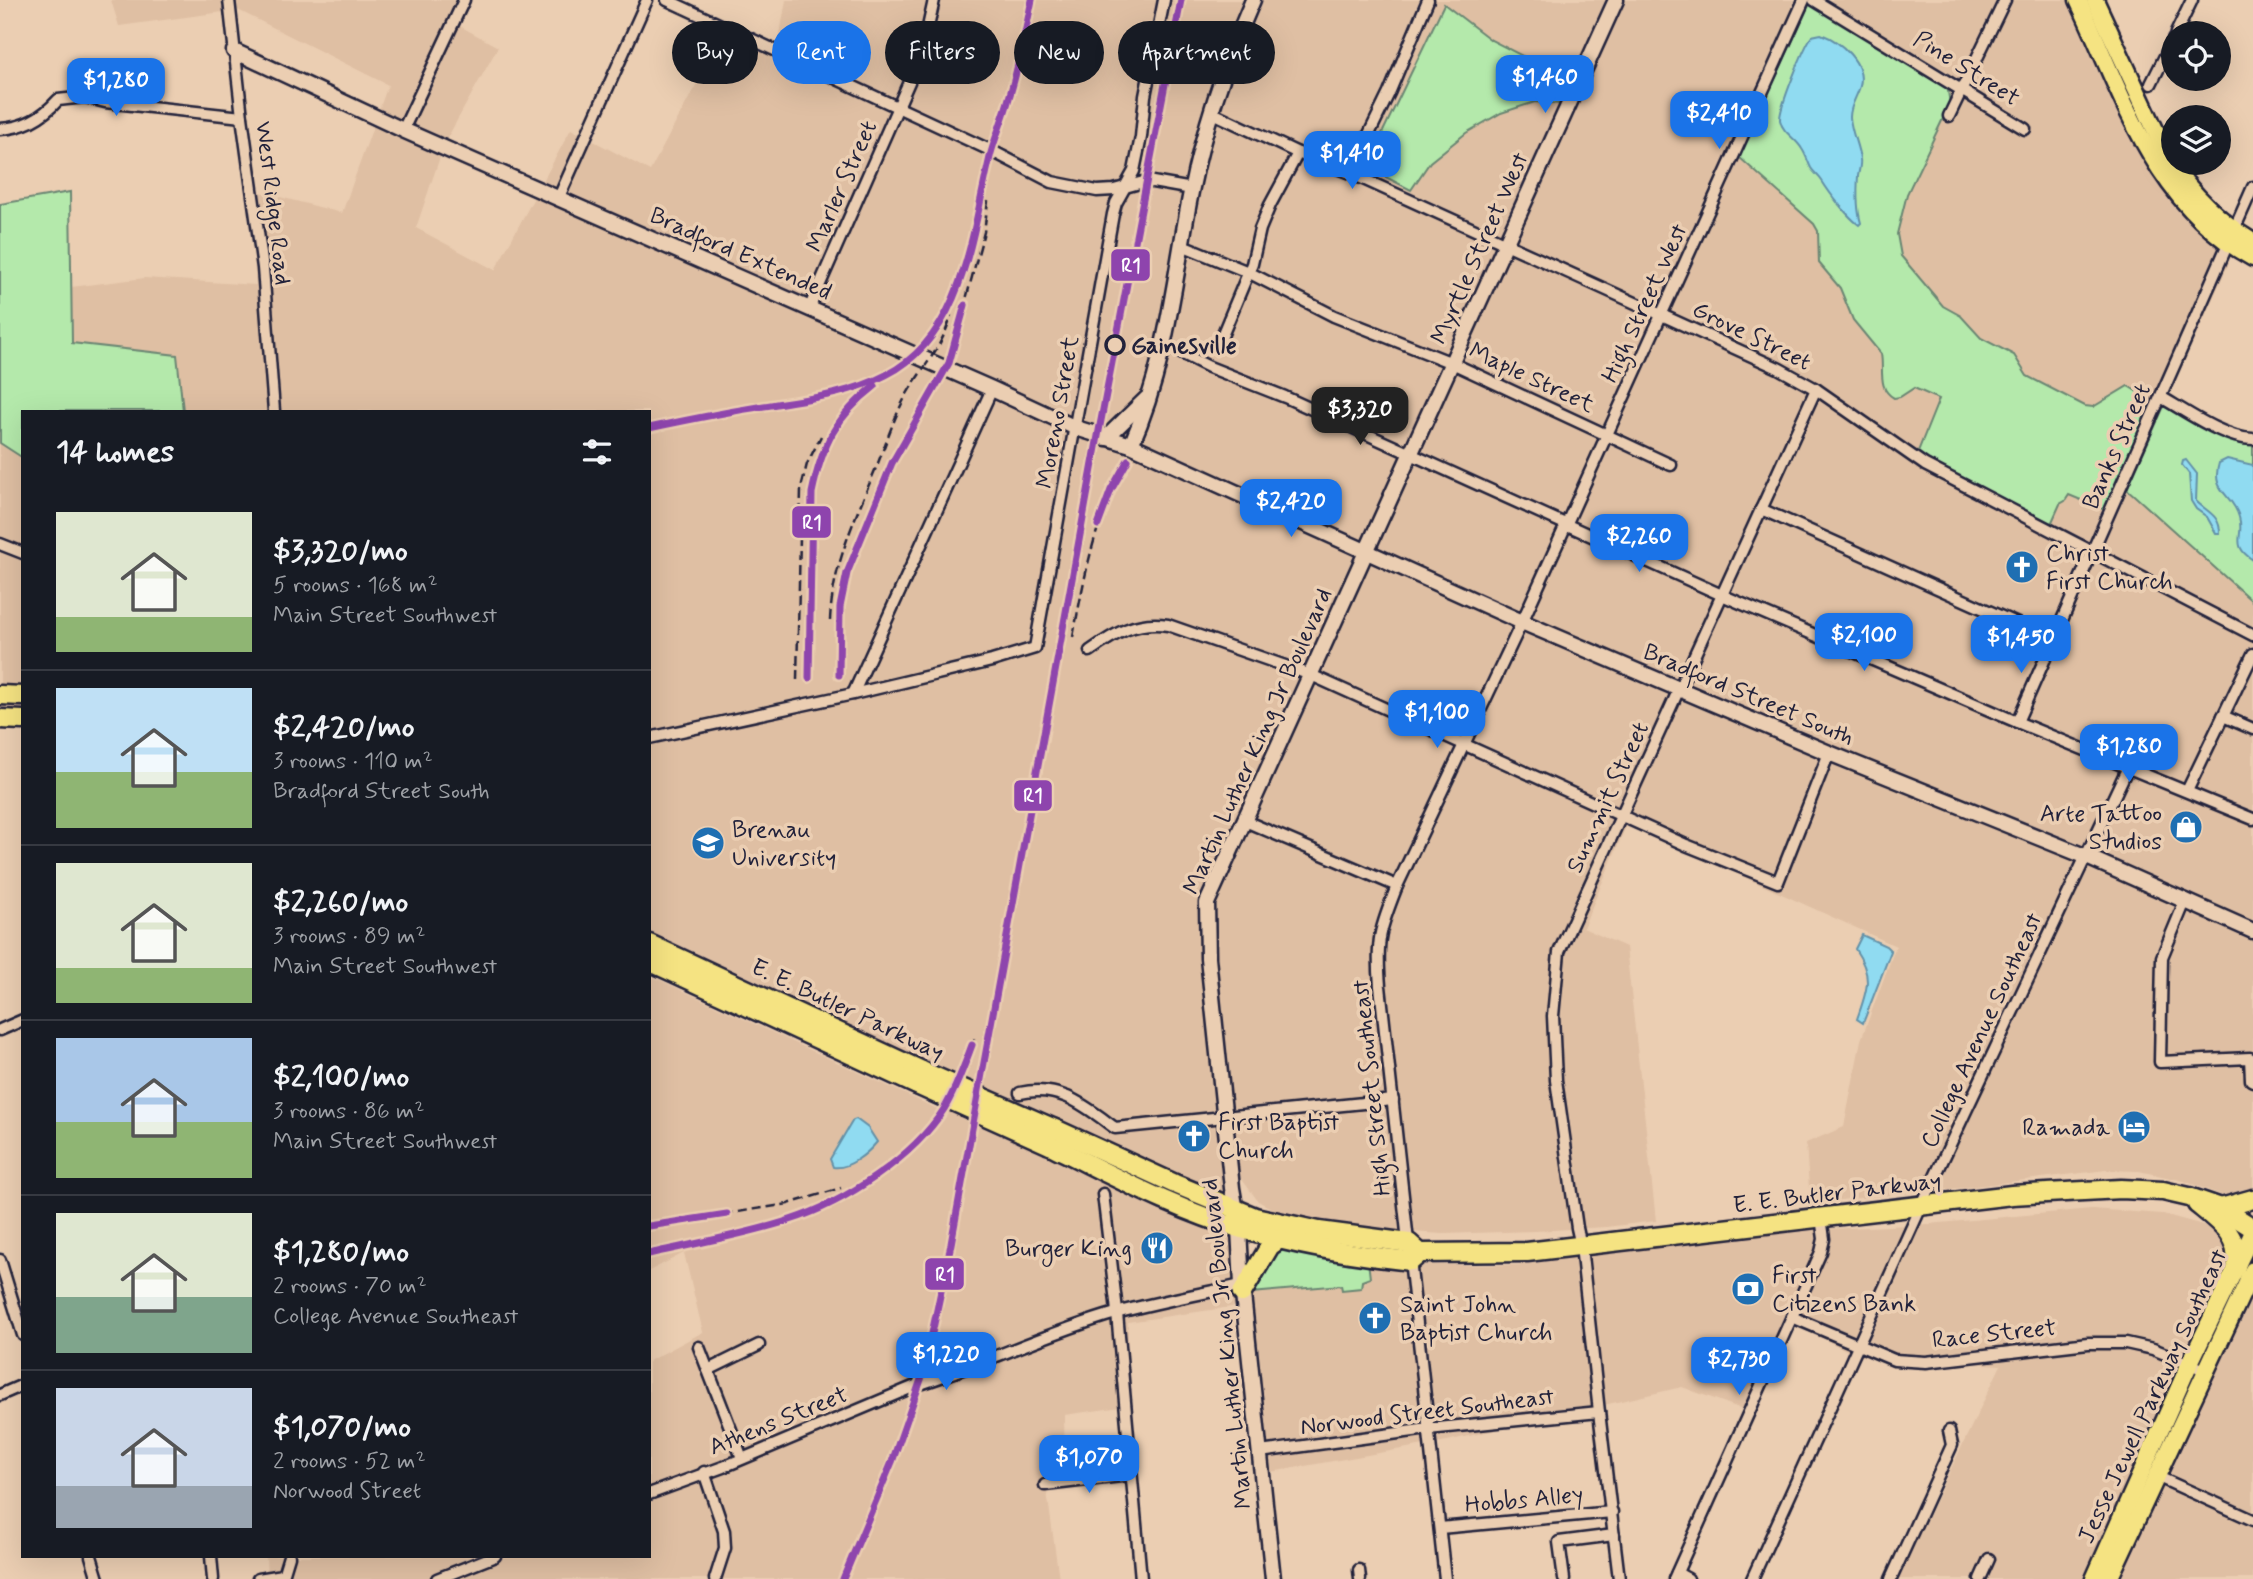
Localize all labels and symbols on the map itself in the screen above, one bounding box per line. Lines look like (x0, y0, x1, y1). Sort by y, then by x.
street label: Pine Street (1907, 24, 2025, 114)
pin: $1,460 (1488, 55, 1602, 115)
pin: $1,280 (59, 58, 173, 118)
pin: $2,410 (1662, 92, 1776, 151)
street label: Marler Street (800, 116, 885, 257)
street label: West Ridge Road (245, 120, 298, 287)
pin: $1,410 (1295, 132, 1409, 191)
street label: Myrtle Street West (1424, 147, 1537, 349)
street label: Bradford Extended (644, 200, 836, 310)
street label: High Street West (1595, 219, 1699, 389)
line badge: R1 (1110, 248, 1151, 282)
text: R1 (1121, 254, 1141, 279)
street label: Grove Street (1687, 294, 1816, 378)
place label: Gainesville (1131, 331, 1237, 362)
street label: Moreno Street (1030, 333, 1087, 491)
marker: Gainesville (1105, 335, 1125, 355)
street label: Maple Street (1464, 336, 1599, 421)
street label: Banks Street (2076, 379, 2159, 514)
pin: $3,320 (1303, 388, 1417, 447)
pin: $2,420 (1234, 480, 1348, 539)
line badge: R1 (791, 505, 832, 539)
text: R1 (802, 511, 822, 536)
pin: $2,260 (1582, 514, 1696, 574)
place label: Christ First Church (2046, 539, 2173, 598)
church icon: Christ First Church (2003, 548, 2041, 586)
street label: Martin Luther King Jr Boulevard (1177, 584, 1340, 900)
pin: $2,100 (1807, 614, 1921, 673)
pin: $1,450 (1964, 616, 2078, 675)
street label: Bradford Street South (1638, 637, 1858, 756)
pin: $1,100 (1380, 690, 1494, 750)
street label: Summit Street (1560, 717, 1657, 878)
pin: $1,280 (2072, 724, 2186, 784)
line badge: R1 (1013, 779, 1053, 812)
text: R1 (1023, 784, 1043, 809)
place label: Arte Tattoo Studios (2040, 799, 2162, 858)
shop icon: Arte Tattoo Studios (2167, 808, 2205, 846)
place label: Brenau University (732, 815, 836, 874)
school or university icon: Brenau University (689, 824, 727, 862)
street label: College Avenue Southeast (1914, 908, 2051, 1153)
street label: E. E. Butler Parkway (746, 952, 949, 1069)
street label: High Street Southeast (1346, 977, 1402, 1198)
place label: First Baptist Church (1218, 1108, 1340, 1167)
hotel icon: Ramada (2115, 1108, 2153, 1146)
place label: Ramada (2022, 1113, 2111, 1144)
church icon: First Baptist Church (1175, 1117, 1213, 1155)
street label: E. E. Butler Parkway (1731, 1165, 1943, 1222)
street label: Martin Luther King Jr Boulevard (1195, 1177, 1260, 1511)
restaurant icon: Burger King (1138, 1229, 1176, 1267)
place label: Burger King (1005, 1234, 1132, 1267)
street label: Jesse Jewell Parkway Southeast (2071, 1244, 2235, 1549)
line badge: R1 (924, 1257, 965, 1291)
place label: First Citizens Bank (1772, 1261, 1916, 1320)
text: R1 (935, 1263, 955, 1288)
bank icon: First Citizens Bank (1729, 1270, 1767, 1308)
place label: Saint John Baptist Church (1400, 1290, 1553, 1349)
church icon: Saint John Baptist Church (1356, 1299, 1394, 1337)
street label: Race Street (1931, 1313, 2058, 1356)
pin: $1,220 (889, 1332, 1003, 1392)
pin: $2,730 (1682, 1338, 1796, 1397)
street label: Athens Street (705, 1379, 853, 1463)
street label: Norwood Street Southeast (1299, 1382, 1556, 1443)
pin: $1,070 (1032, 1436, 1146, 1495)
street label: Hobbs Alley (1464, 1480, 1585, 1521)

